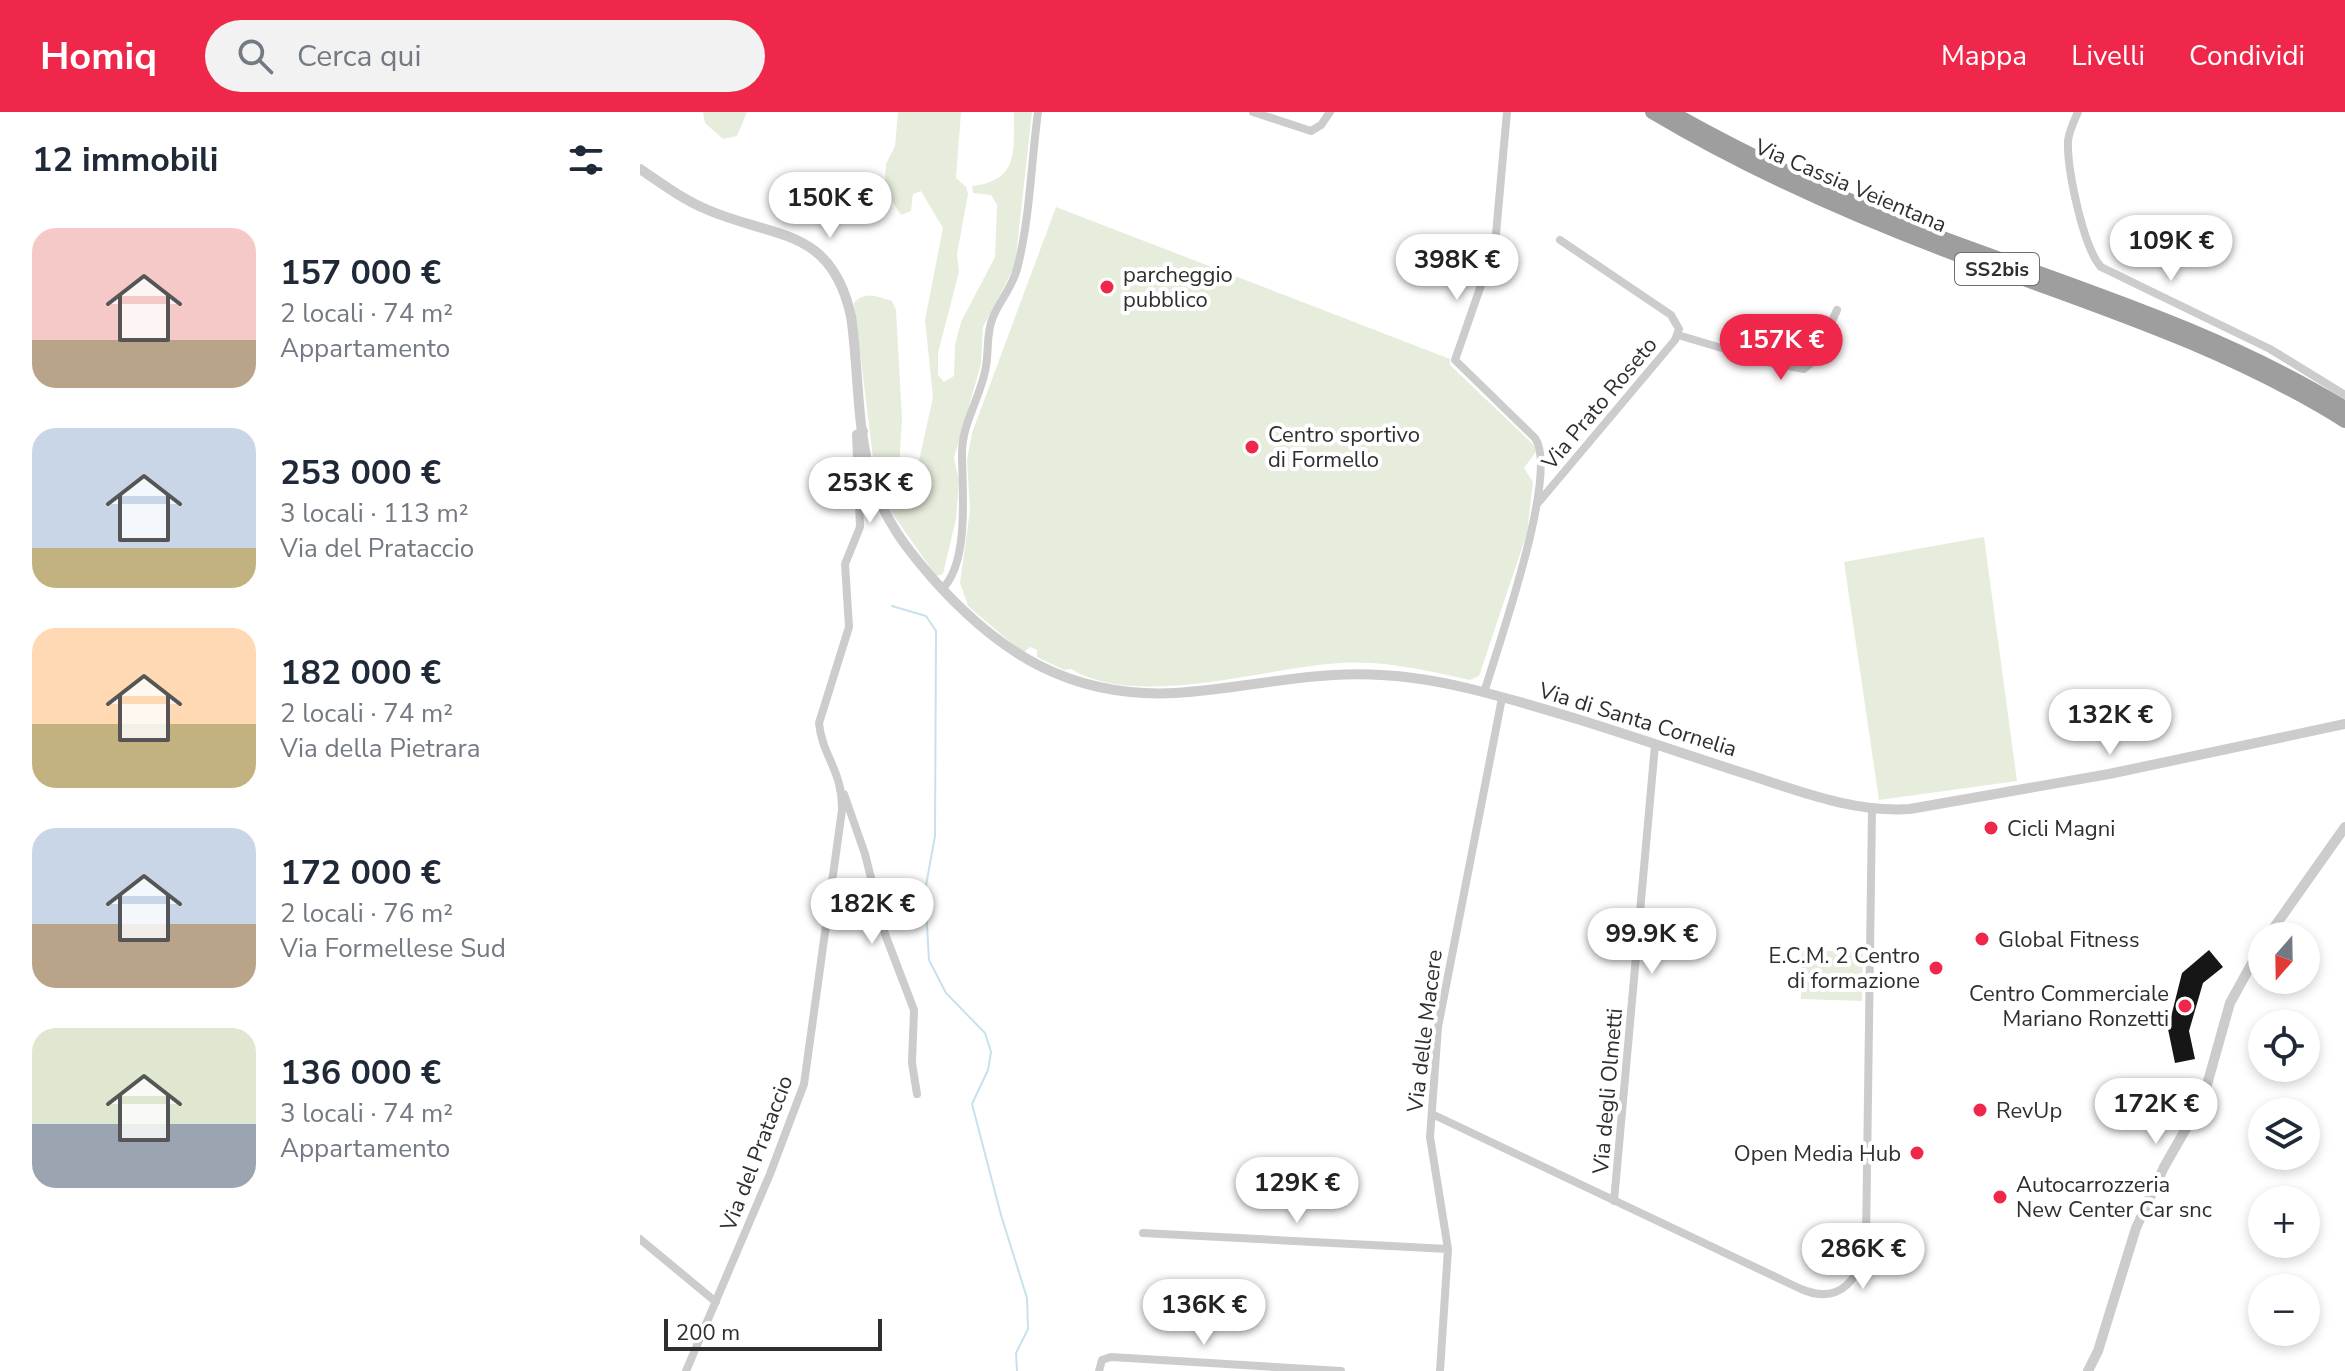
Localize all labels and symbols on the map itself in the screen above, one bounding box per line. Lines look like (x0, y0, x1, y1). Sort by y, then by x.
street label: Via Cassia Veientana (1749, 132, 1951, 240)
pin: 150K € (765, 172, 895, 240)
pin: 109K € (2106, 215, 2236, 283)
pin: 398K € (1392, 234, 1522, 302)
road number: SS2bis (1955, 253, 2039, 285)
place label: parcheggio pubblico (1123, 260, 1233, 315)
marker: parcheggio pubblico (1098, 278, 1116, 296)
pin: 157K € (1716, 314, 1846, 382)
street label: Via Prato Roseto (1535, 331, 1664, 477)
place label: Centro sportivo di Formello (1268, 420, 1420, 475)
marker: Centro sportivo di Formello (1243, 438, 1261, 456)
pin: 253K € (805, 457, 935, 525)
street label: Via di Santa Cornelia (1534, 675, 1740, 764)
pin: 132K € (2045, 689, 2175, 757)
place label: Cicli Magni (2007, 814, 2115, 844)
marker: Cicli Magni (1982, 819, 2000, 837)
pin: 182K € (807, 878, 937, 946)
pin: 99.9K € (1578, 908, 1726, 976)
north arrow (2248, 922, 2320, 994)
place label: Global Fitness (1998, 925, 2139, 955)
marker: Global Fitness (1973, 930, 1991, 948)
place label: E.C.M. 2 Centro di formazione (1768, 941, 1920, 996)
street label: Via delle Macere (1400, 948, 1450, 1115)
marker: E.C.M. 2 Centro di formazione (1927, 959, 1945, 977)
place label: Centro Commerciale Mariano Ronzetti (1969, 979, 2169, 1034)
marker: Centro Commerciale Mariano Ronzetti (2176, 997, 2194, 1015)
street label: Via degli Olmetti (1586, 1007, 1630, 1176)
street label: Via del Prataccio (713, 1071, 800, 1236)
pin: 172K € (2091, 1078, 2221, 1146)
place label: RevUp (1996, 1096, 2062, 1126)
marker: RevUp (1971, 1101, 1989, 1119)
place label: Open Media Hub (1734, 1139, 1901, 1169)
marker: Open Media Hub (1908, 1144, 1926, 1162)
pin: 129K € (1232, 1157, 1362, 1225)
place label: Autocarrozzeria New Center Car snc (2016, 1170, 2212, 1225)
marker: Autocarrozzeria New Center Car snc (1991, 1188, 2009, 1206)
pin: 286K € (1798, 1223, 1928, 1291)
pin: 136K € (1139, 1279, 1269, 1347)
scale bar (664, 1315, 882, 1351)

